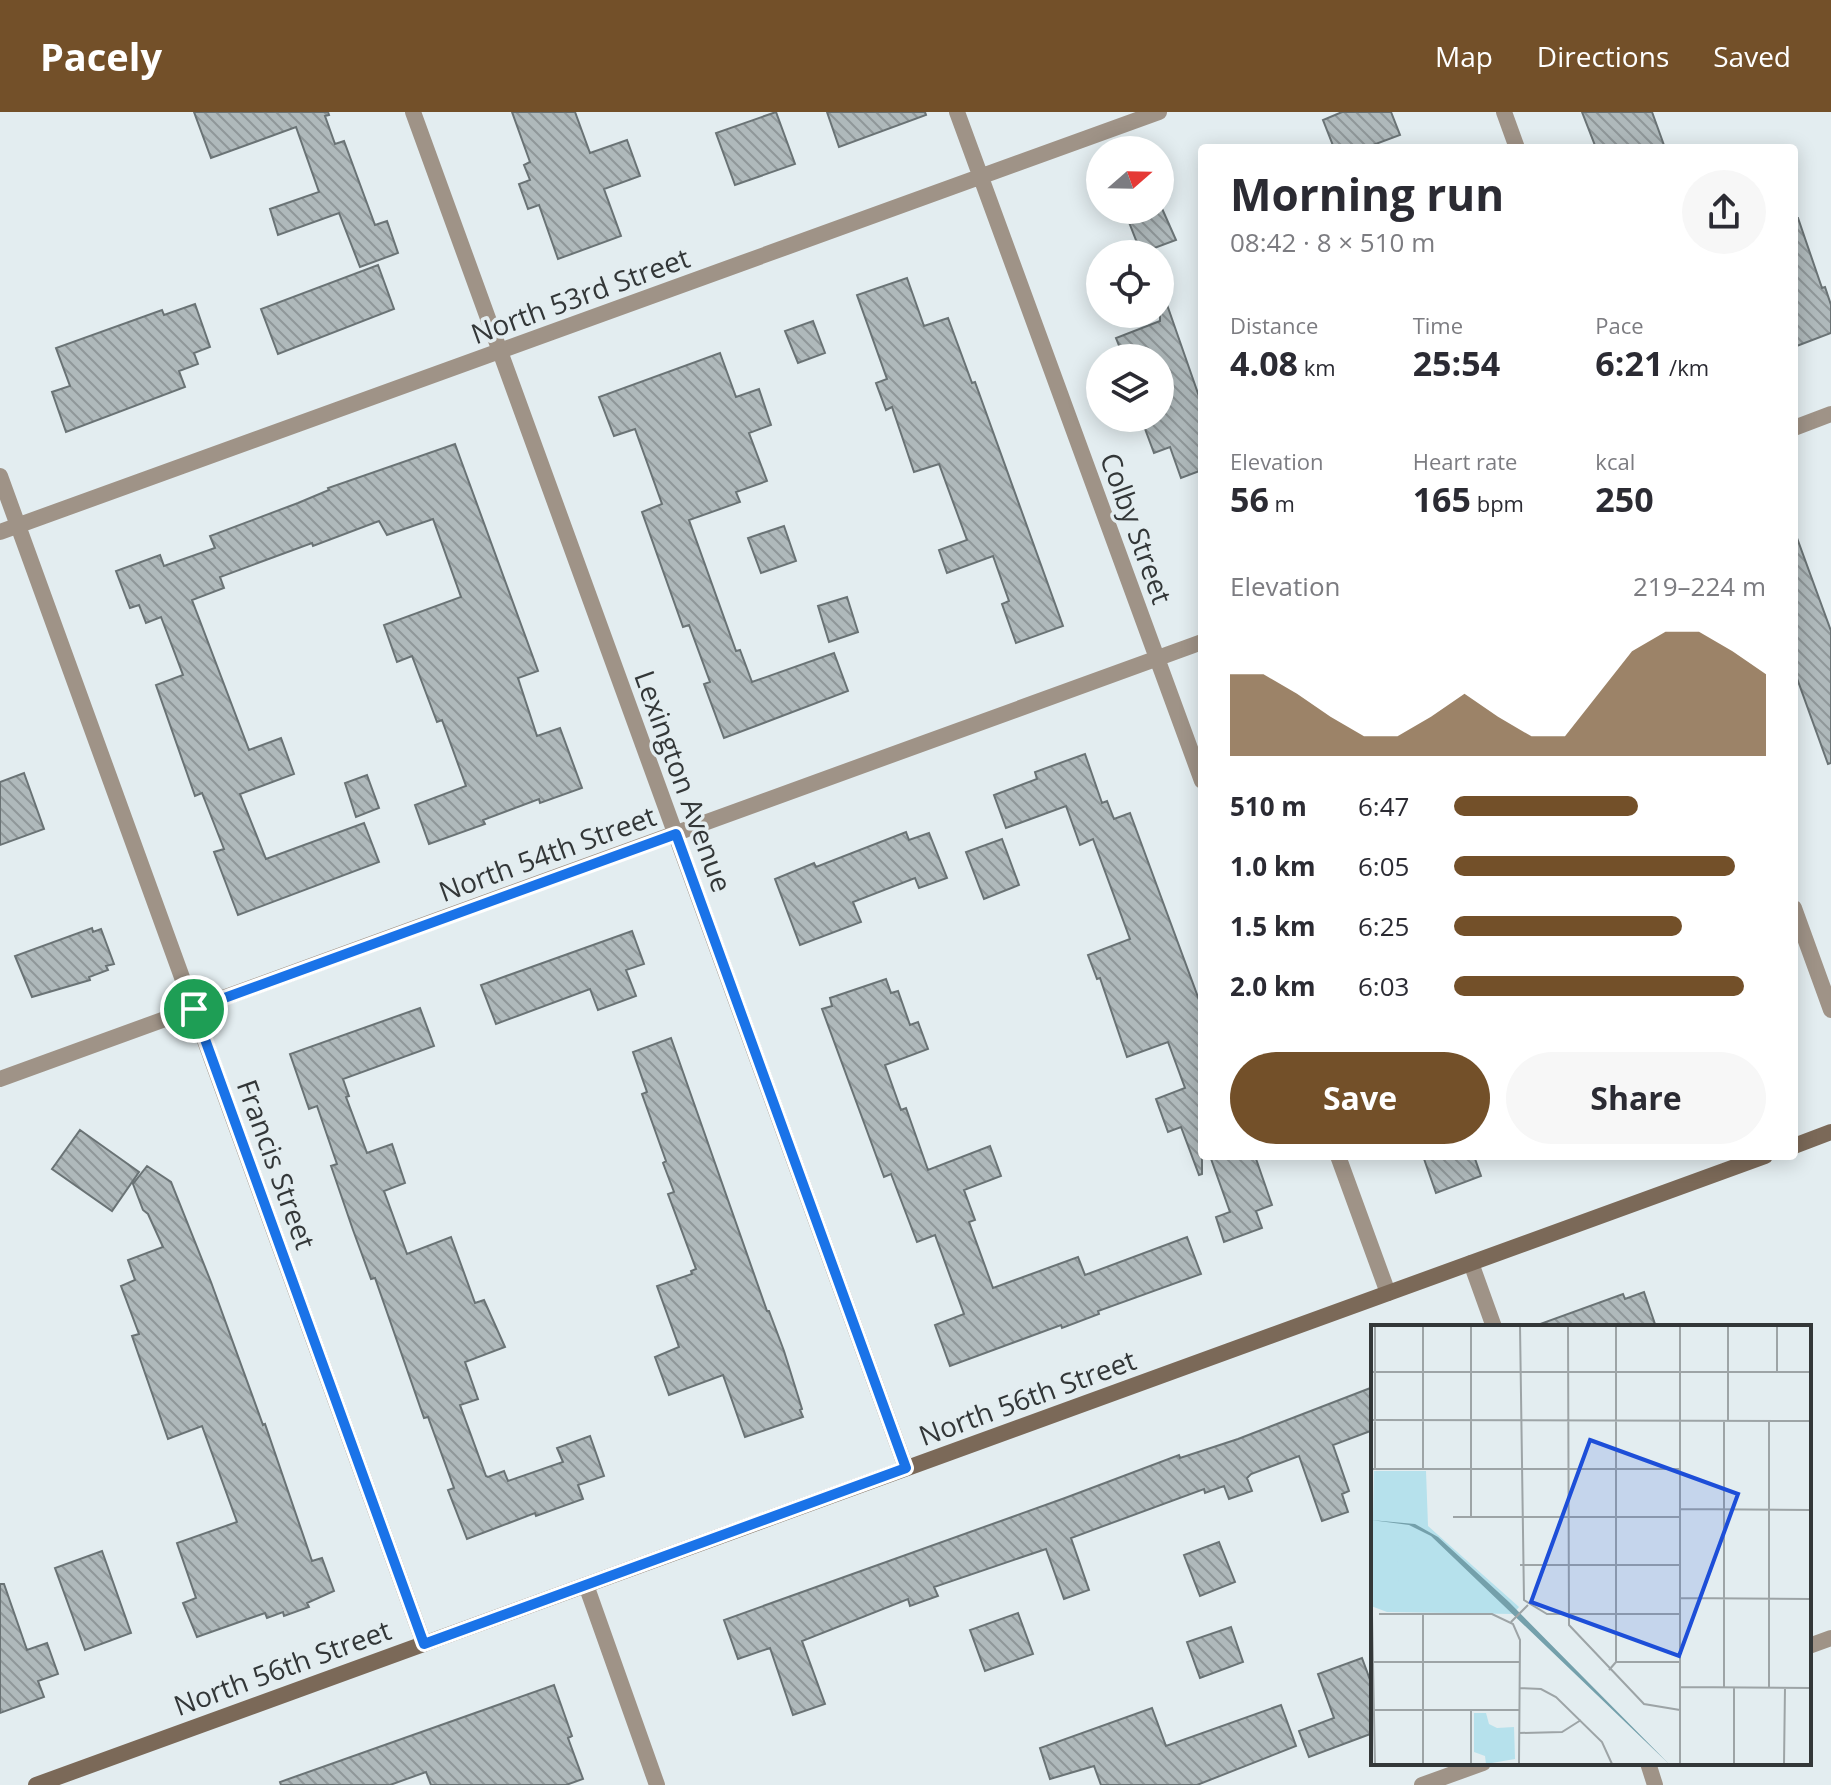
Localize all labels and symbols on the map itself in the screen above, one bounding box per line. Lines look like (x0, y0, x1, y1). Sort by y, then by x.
north arrow (1086, 136, 1174, 224)
street label: North 53rd Street (465, 238, 695, 352)
street label: Colby Street (1092, 447, 1182, 609)
street label: Lexington Avenue (626, 665, 742, 897)
street label: North 54th Street (433, 796, 661, 910)
pin (160, 975, 228, 1043)
street label: Francis Street (229, 1074, 325, 1254)
inset map (1371, 1325, 1811, 1765)
street label: North 56th Street (913, 1340, 1141, 1454)
street label: North 56th Street (168, 1610, 396, 1724)

